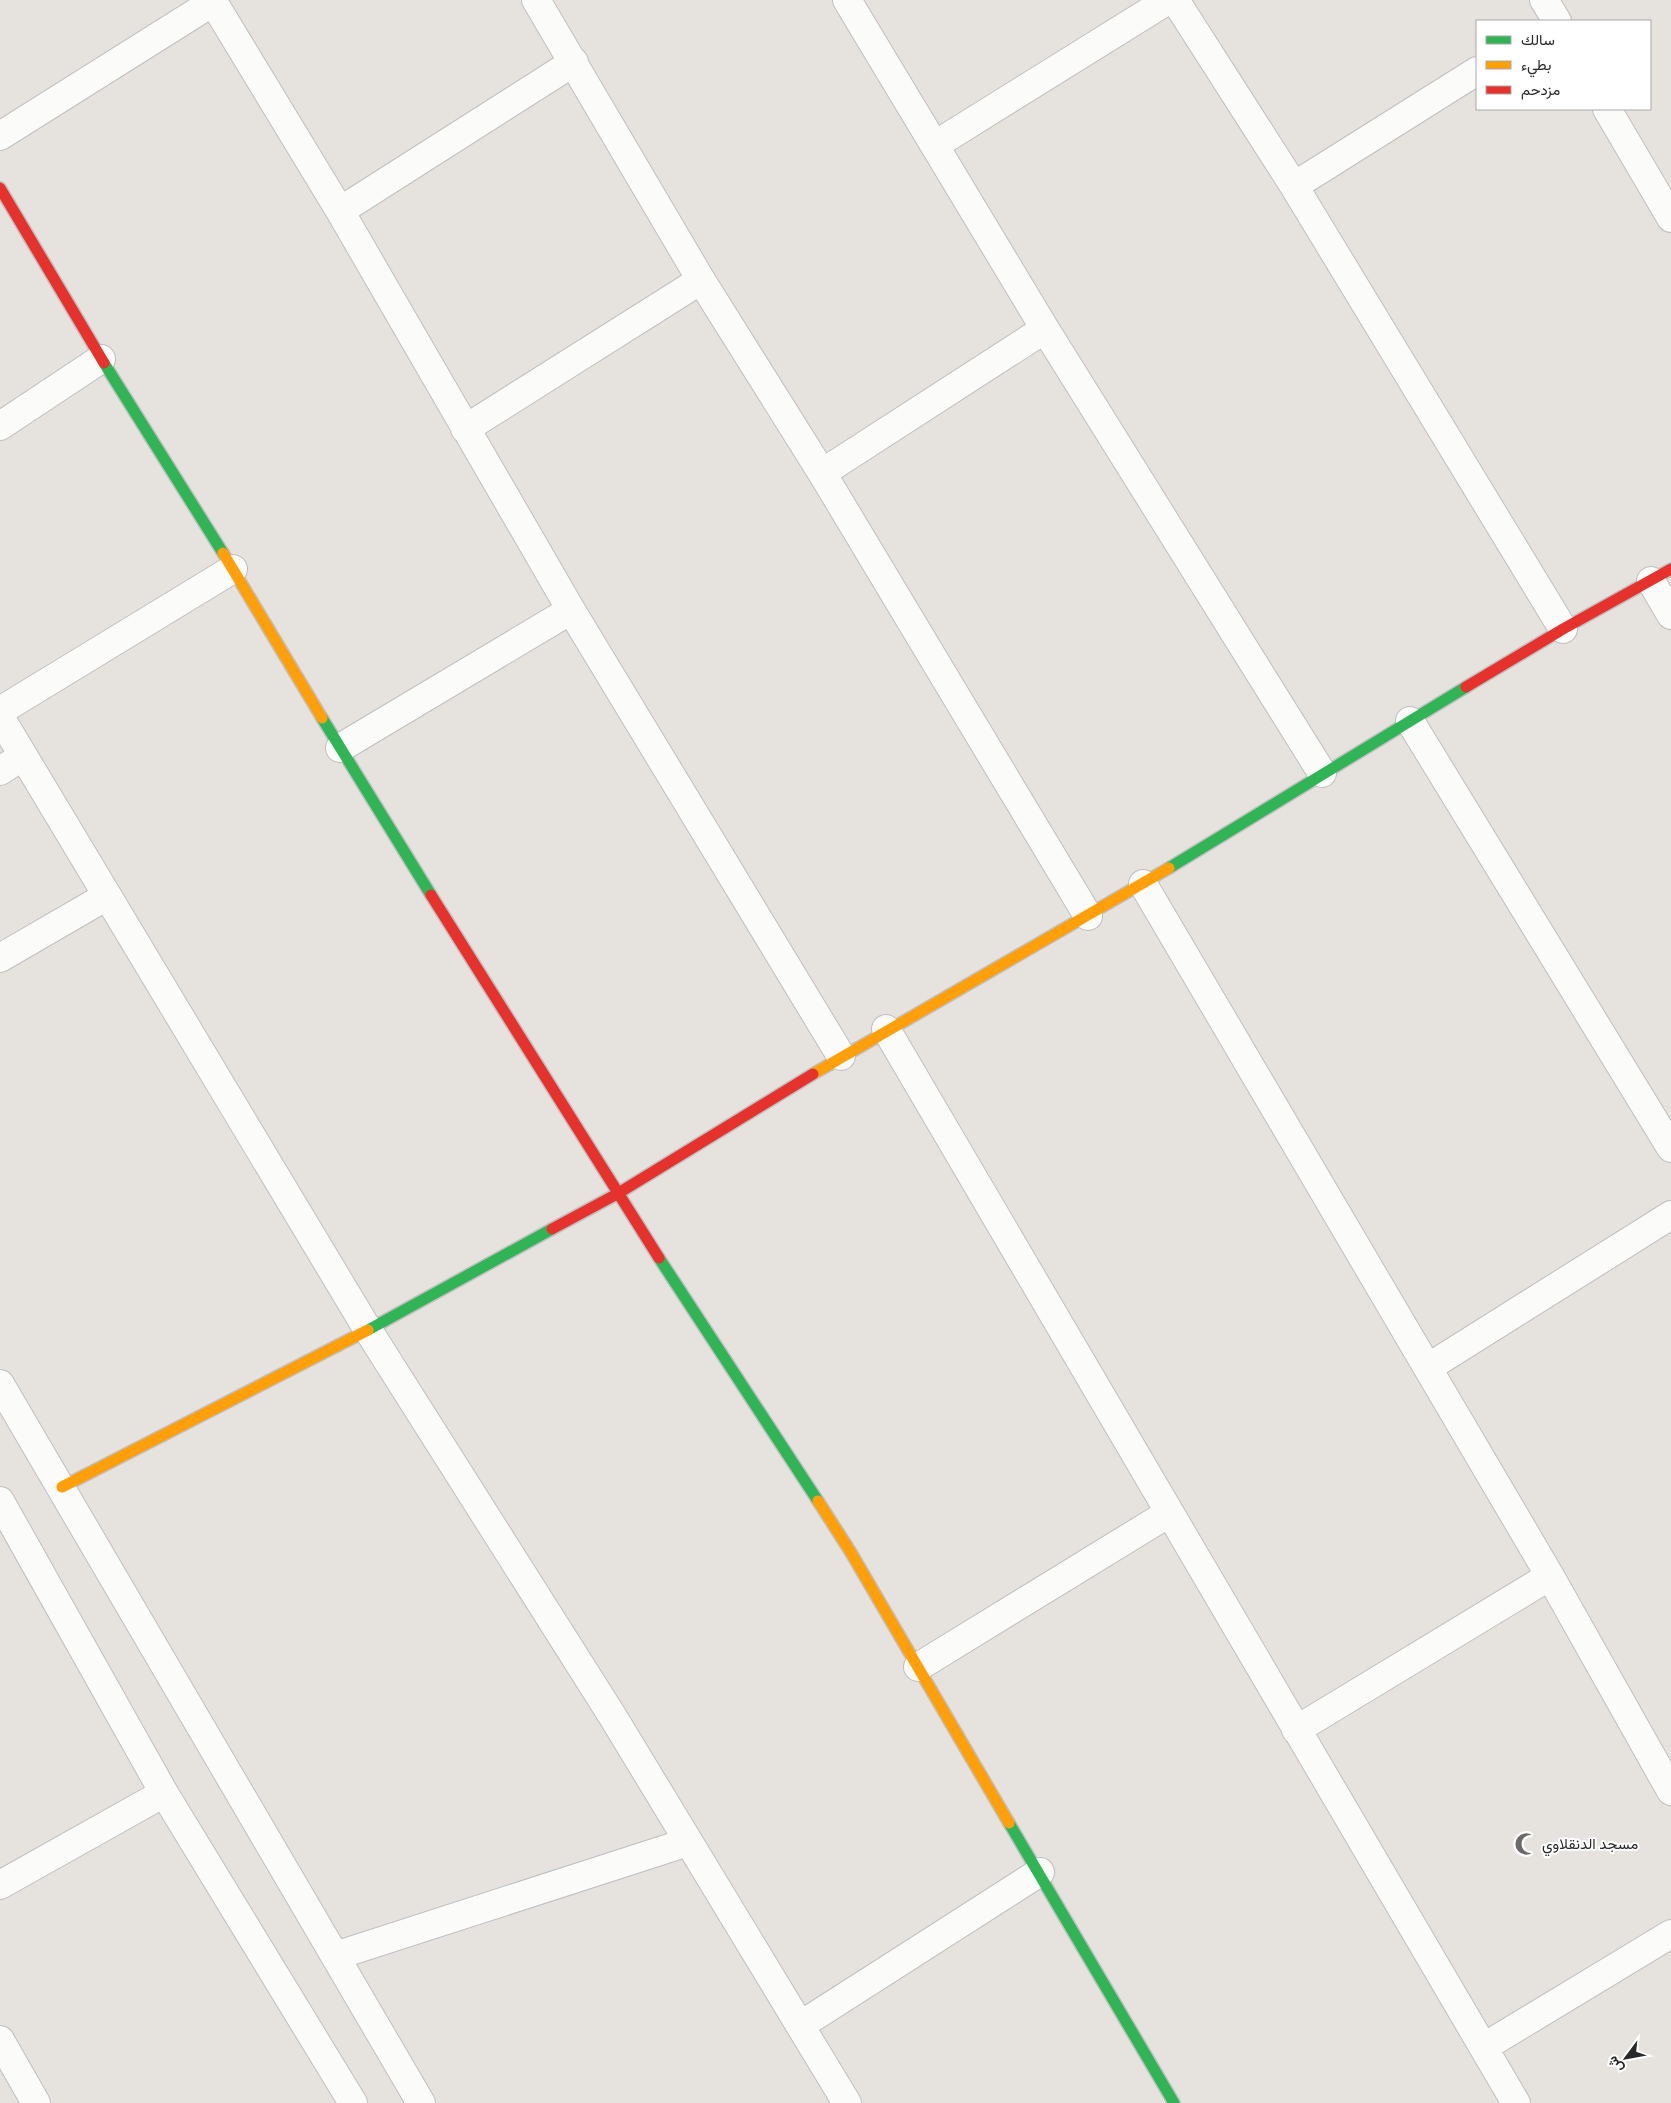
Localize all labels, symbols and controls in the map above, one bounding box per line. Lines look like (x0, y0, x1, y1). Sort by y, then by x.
legend (1476, 20, 1651, 110)
text: سالك (1521, 30, 1555, 49)
text: بطيء (1521, 55, 1551, 78)
text: مزدحم (1521, 80, 1560, 100)
mosque icon: مسجد الدنقلاوي (1513, 1831, 1539, 1857)
place label: مسجد الدنقلاوي (1542, 1834, 1638, 1857)
north arrow (1601, 2033, 1651, 2083)
text: ش (1603, 2053, 1627, 2077)

